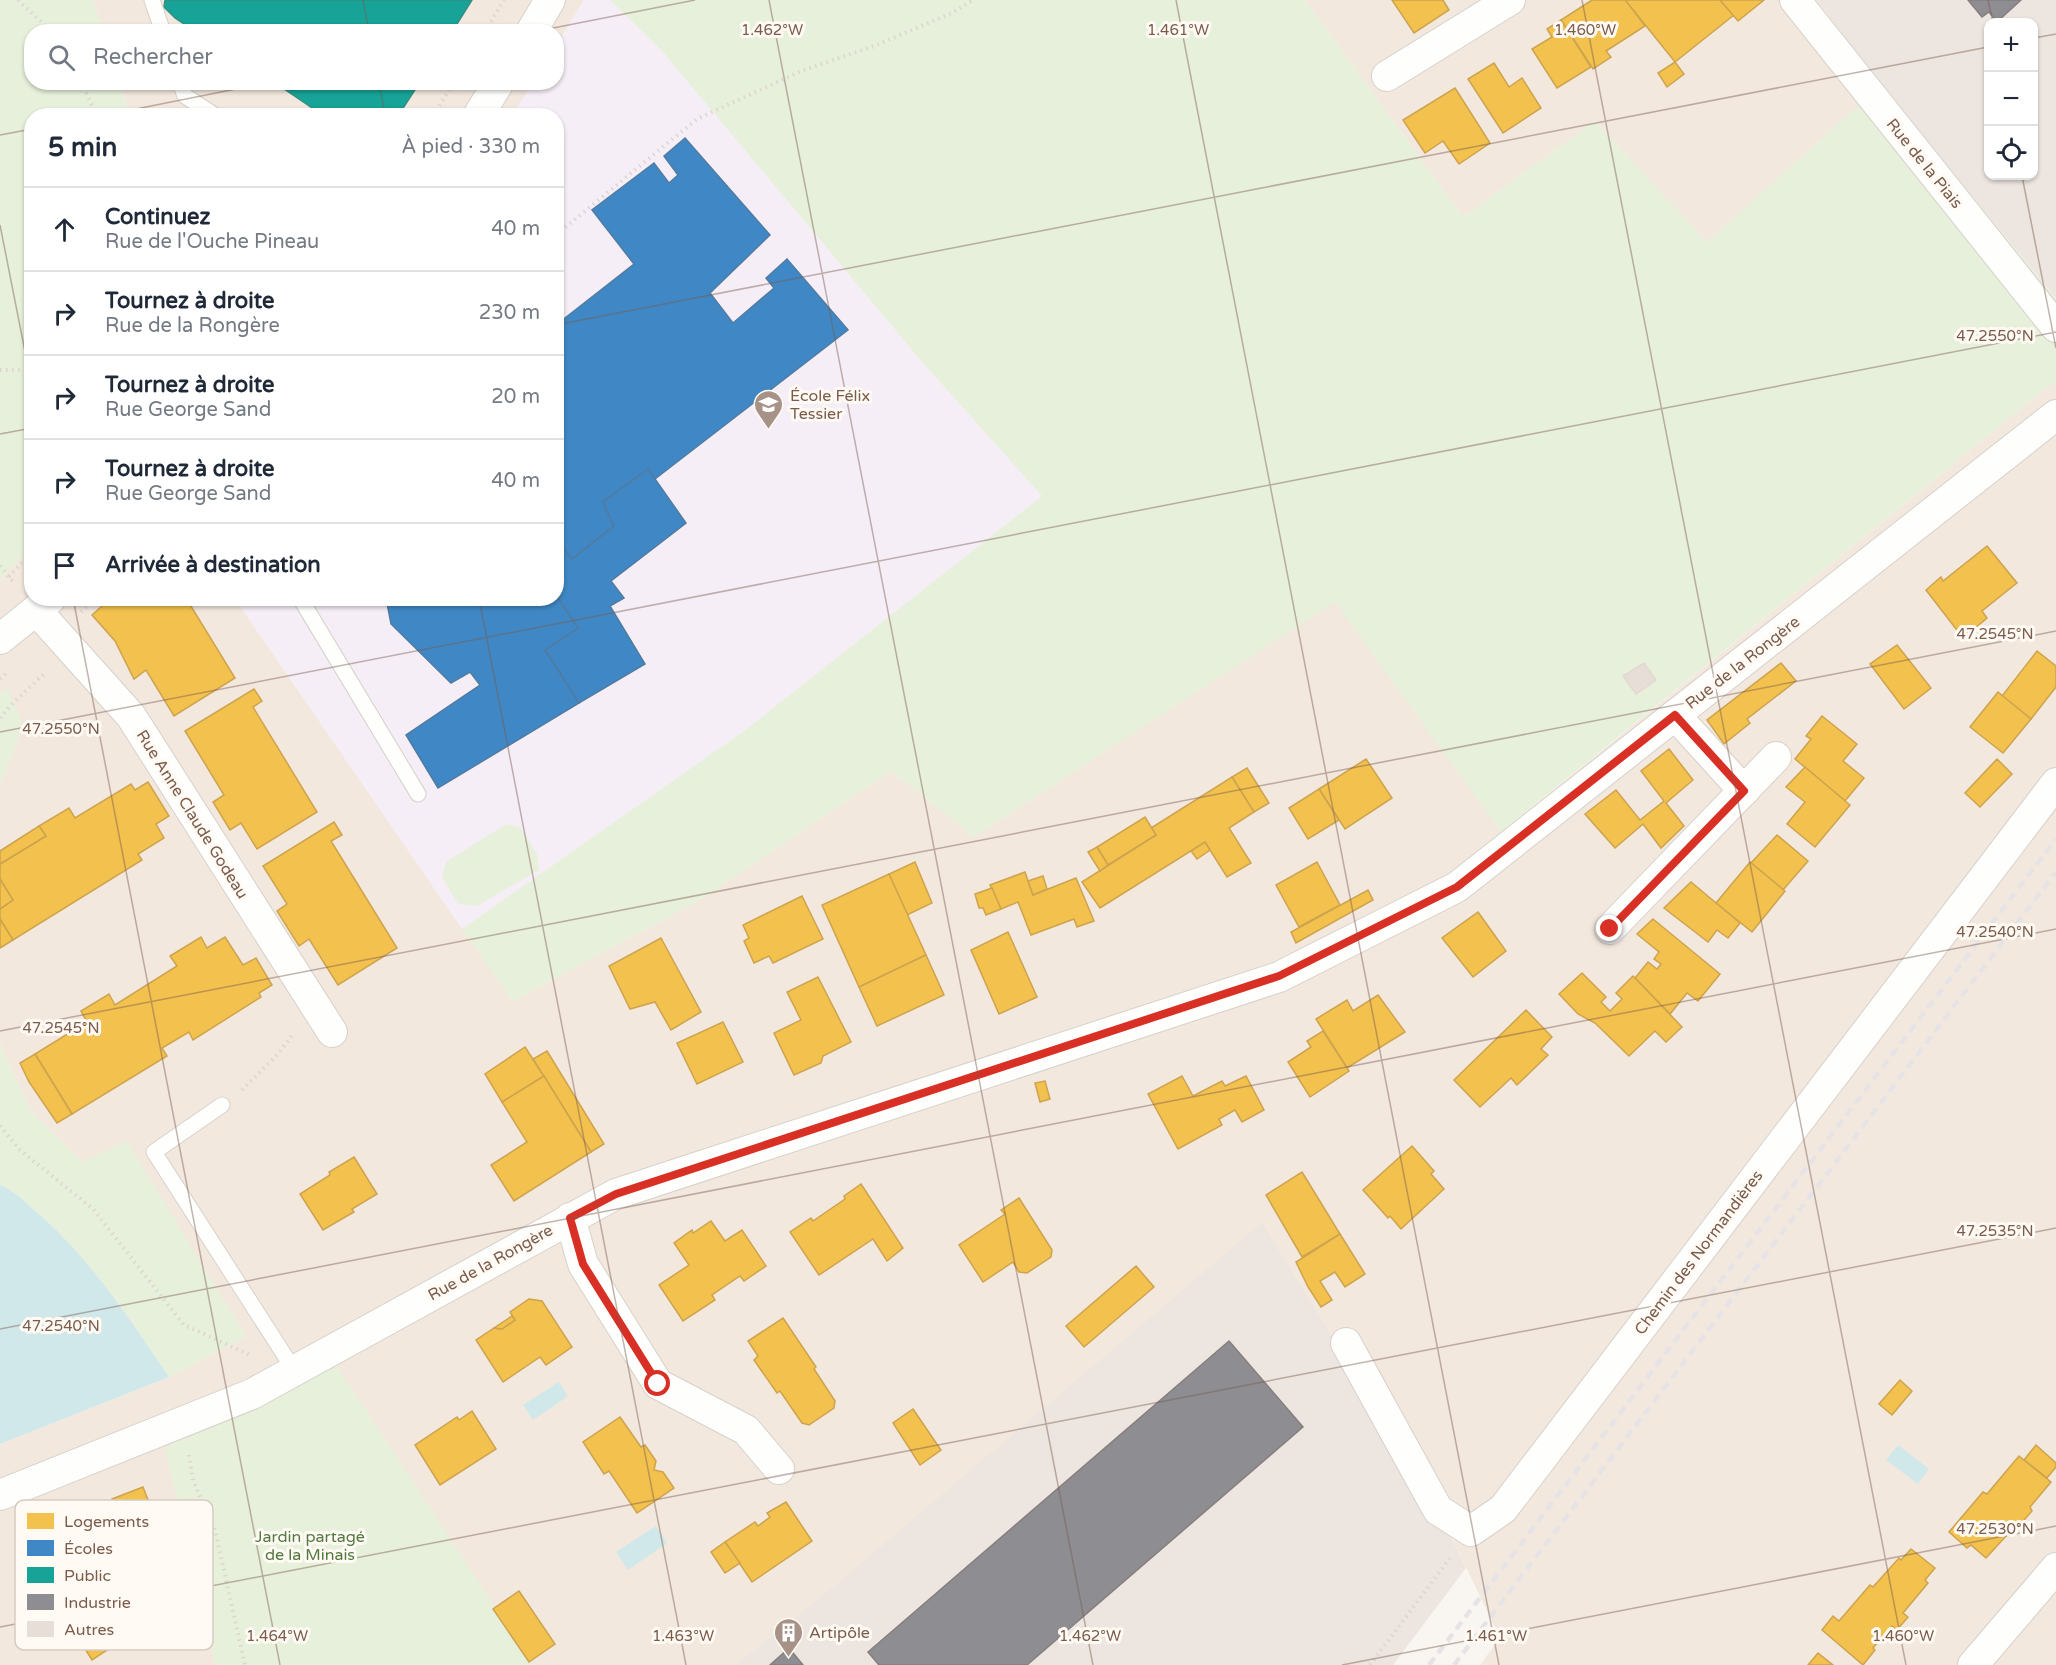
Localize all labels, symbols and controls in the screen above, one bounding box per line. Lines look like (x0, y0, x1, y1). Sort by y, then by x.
map controls (1984, 18, 2038, 180)
button: + (1984, 18, 2038, 72)
text: 1.462°W (741, 21, 803, 39)
text: 1.461°W (1147, 21, 1209, 39)
text: 1.460°W (1554, 21, 1616, 39)
search box (24, 24, 564, 90)
icon: search (45, 41, 78, 74)
text: Rechercher (93, 44, 213, 70)
button: − (1984, 72, 2038, 126)
street label: Rue de la Piais (1882, 115, 1967, 213)
button: locate (1984, 126, 2038, 180)
text: 5 min (48, 132, 117, 163)
text: À pied · 330 m (402, 135, 540, 159)
text: Continuez (105, 204, 210, 230)
icon: ahead (48, 213, 81, 246)
text: 40 m (491, 217, 540, 241)
text: Rue de l'Ouche Pineau (105, 230, 319, 254)
text: Tournez à droite (105, 288, 274, 314)
icon: right (48, 297, 81, 330)
text: 230 m (479, 301, 540, 325)
text: Rue de la Rongère (105, 314, 280, 338)
text: 47.2550°N (1956, 327, 2034, 345)
text: Tournez à droite (105, 372, 274, 398)
icon: right (48, 381, 81, 414)
text: 20 m (491, 385, 540, 409)
place label: École Félix Tessier (790, 386, 870, 424)
school or university icon: École Félix Tessier (753, 388, 785, 430)
text: Rue George Sand (105, 398, 271, 422)
text: Tournez à droite (105, 456, 274, 482)
icon: right (48, 465, 81, 498)
text: 40 m (491, 469, 540, 493)
text: Rue George Sand (105, 482, 271, 506)
icon: arrive (48, 549, 81, 582)
text: Arrivée à destination (105, 552, 321, 578)
street label: Rue de la Rongère (1681, 612, 1804, 714)
text: 47.2545°N (1956, 625, 2034, 643)
text: 47.2550°N (22, 720, 100, 738)
street label: Rue Anne Claude Godeau (132, 726, 252, 903)
route end (1596, 915, 1622, 941)
text: 47.2540°N (1956, 923, 2034, 941)
text: 47.2545°N (22, 1019, 100, 1037)
street label: Chemin des Normandières (1630, 1166, 1767, 1339)
street label: Rue de la Rongère (425, 1220, 556, 1306)
text: 47.2535°N (1956, 1222, 2034, 1240)
text: 47.2540°N (22, 1317, 100, 1335)
route start (644, 1370, 670, 1396)
legend (15, 1500, 213, 1650)
text: Logements (64, 1512, 149, 1532)
text: 47.2530°N (1956, 1520, 2034, 1538)
park label: Jardin partagé de la Minais (255, 1527, 365, 1565)
text: Écoles (64, 1539, 113, 1559)
text: Public (64, 1566, 111, 1586)
text: Industrie (64, 1593, 131, 1613)
building icon: Artipôle (772, 1616, 804, 1658)
text: Autres (64, 1620, 114, 1640)
place label: Artipôle (809, 1623, 870, 1643)
text: 1.464°W (246, 1627, 308, 1645)
text: 1.463°W (652, 1627, 714, 1645)
text: 1.462°W (1059, 1627, 1121, 1645)
text: 1.461°W (1465, 1627, 1527, 1645)
text: 1.460°W (1872, 1627, 1934, 1645)

